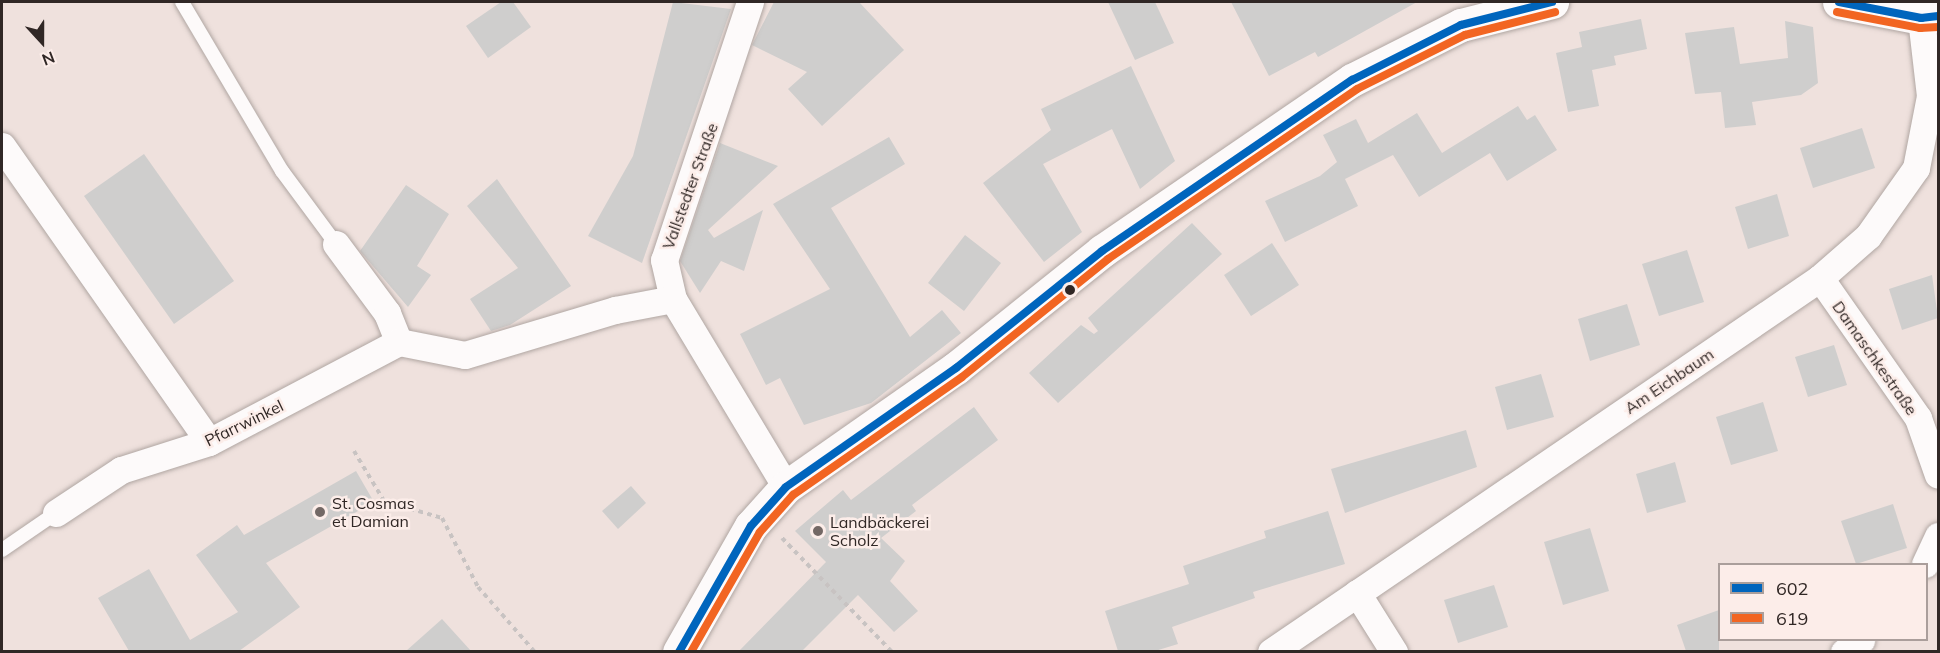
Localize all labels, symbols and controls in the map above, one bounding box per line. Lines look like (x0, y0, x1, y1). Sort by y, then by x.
north arrow (12, 12, 72, 72)
text: N (39, 47, 58, 70)
street label: Vallstedter Straße (658, 120, 722, 252)
unlabelled marker (1064, 284, 1076, 296)
street label: Damaschkestraße (1828, 297, 1922, 419)
street label: Am Eichbaum (1621, 344, 1717, 418)
street label: Pfarrwinkel (202, 396, 286, 450)
place label: St. Cosmas et Damian (332, 493, 415, 531)
marker: St. Cosmas et Damian (313, 505, 327, 519)
place label: Landbäckerei Scholz (830, 512, 929, 550)
marker: Landbäckerei Scholz (811, 524, 825, 538)
legend (1718, 563, 1928, 641)
text: 602 (1776, 577, 1808, 600)
text: 619 (1776, 607, 1808, 630)

